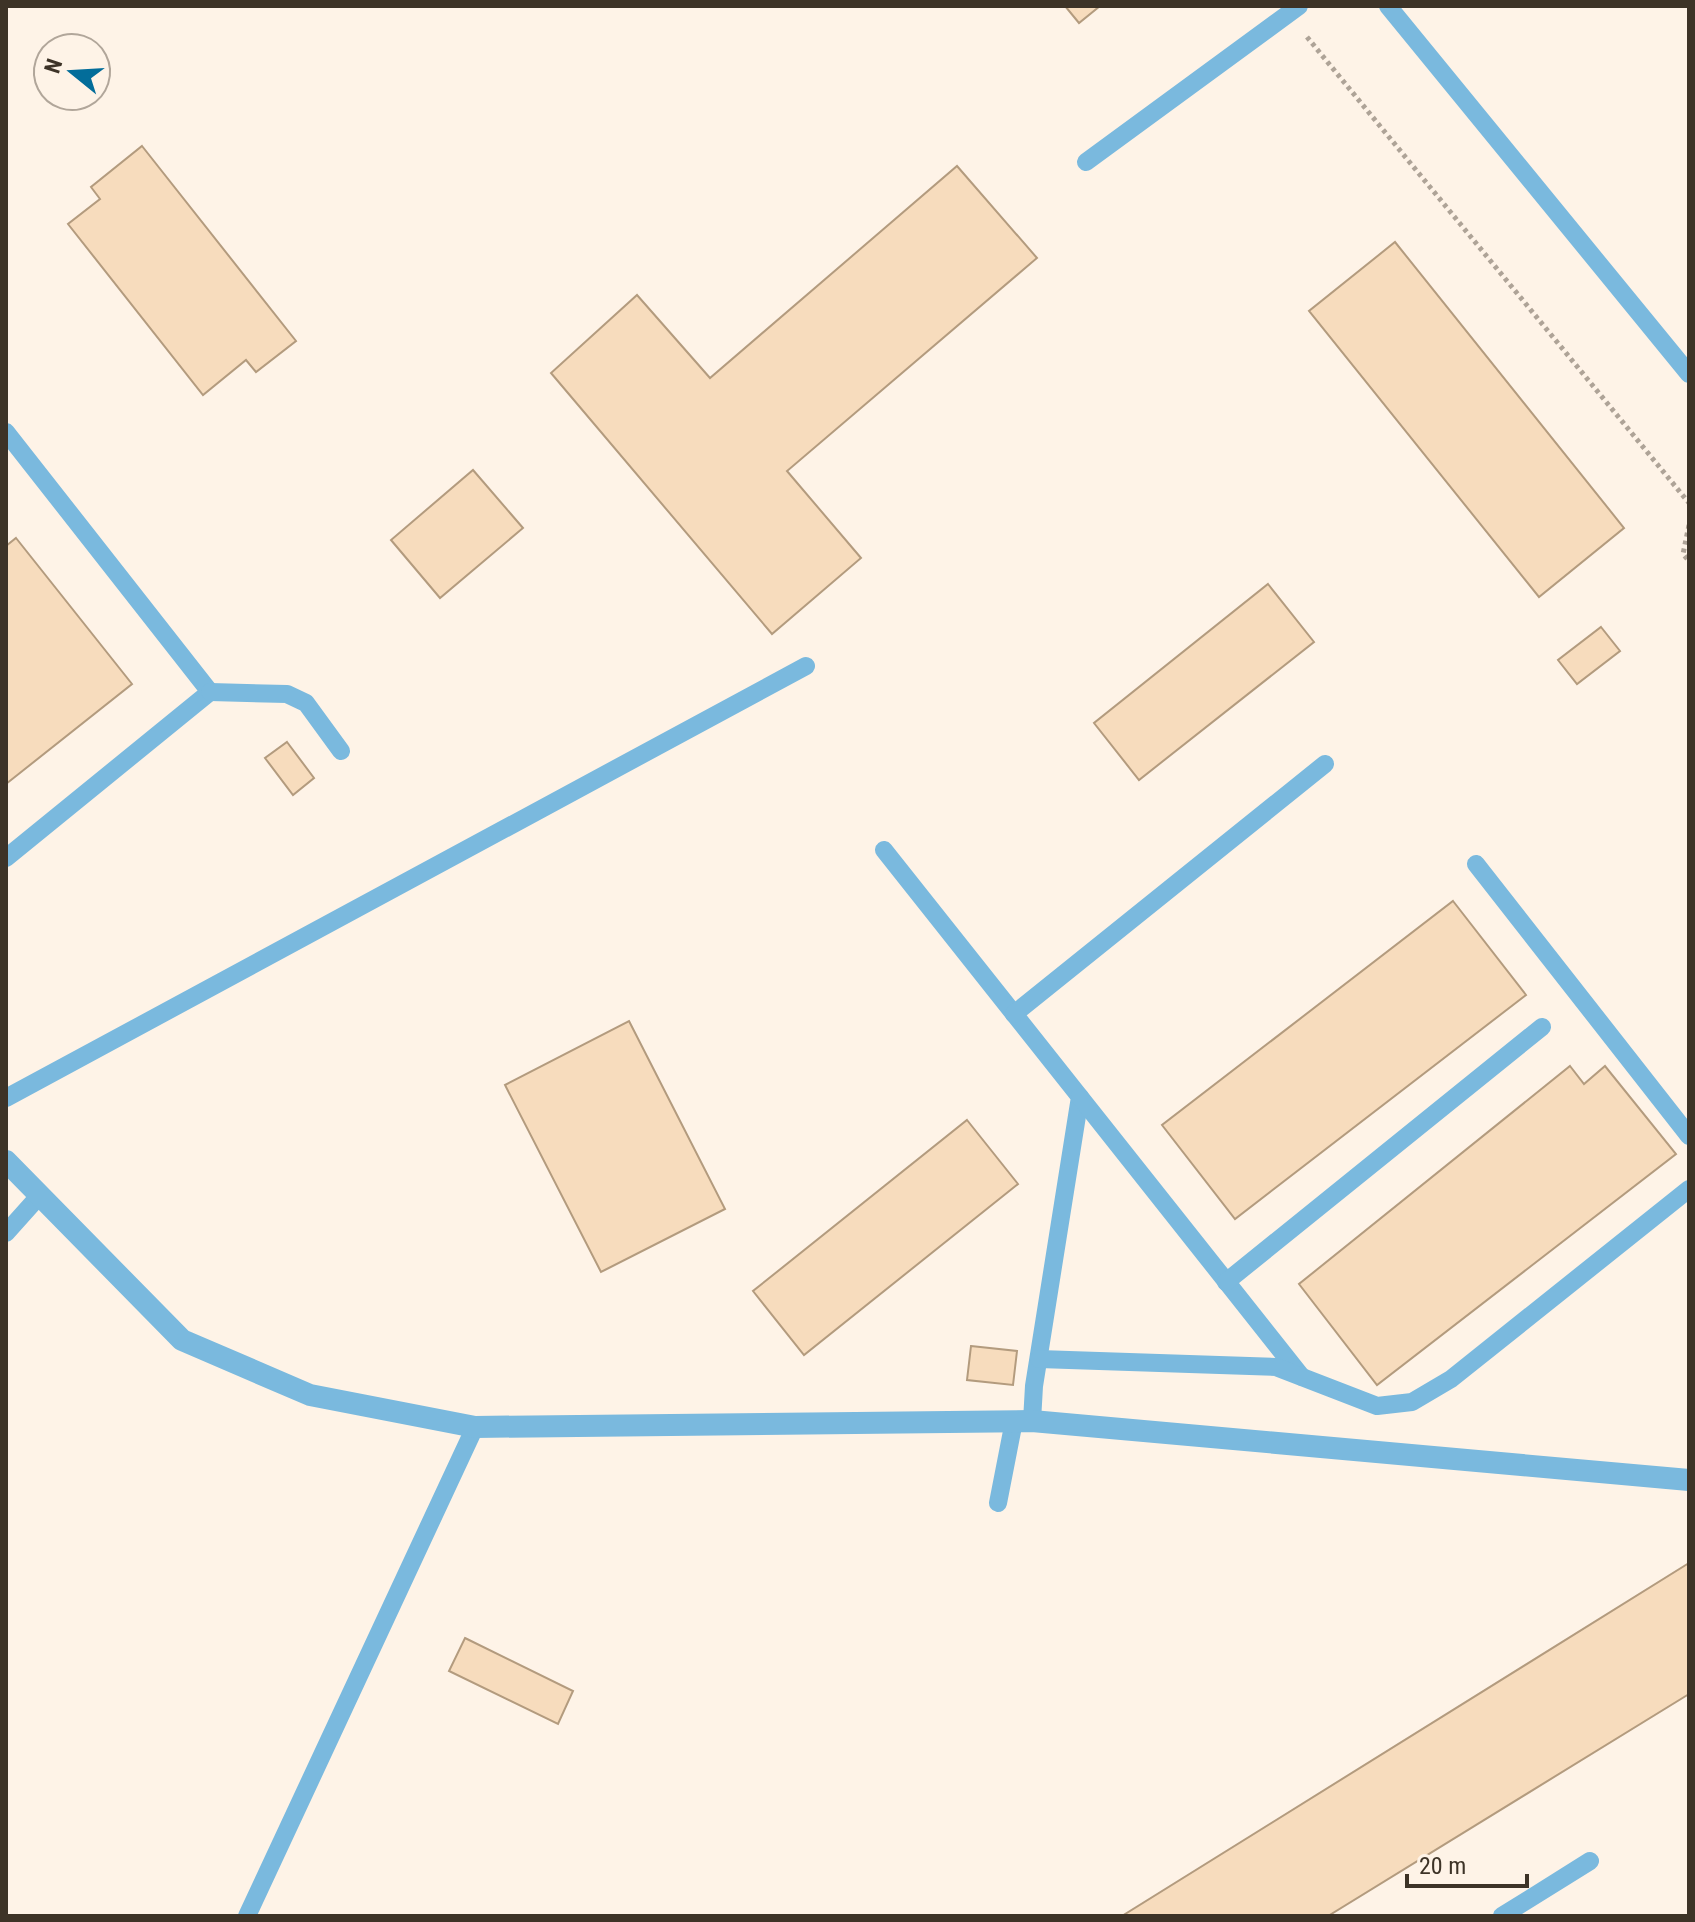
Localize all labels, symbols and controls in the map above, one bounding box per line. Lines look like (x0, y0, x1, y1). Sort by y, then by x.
north arrow (32, 32, 112, 112)
text: N (39, 56, 67, 76)
scale bar (1407, 1838, 1527, 1888)
text: 20 m (1419, 1852, 1466, 1880)

